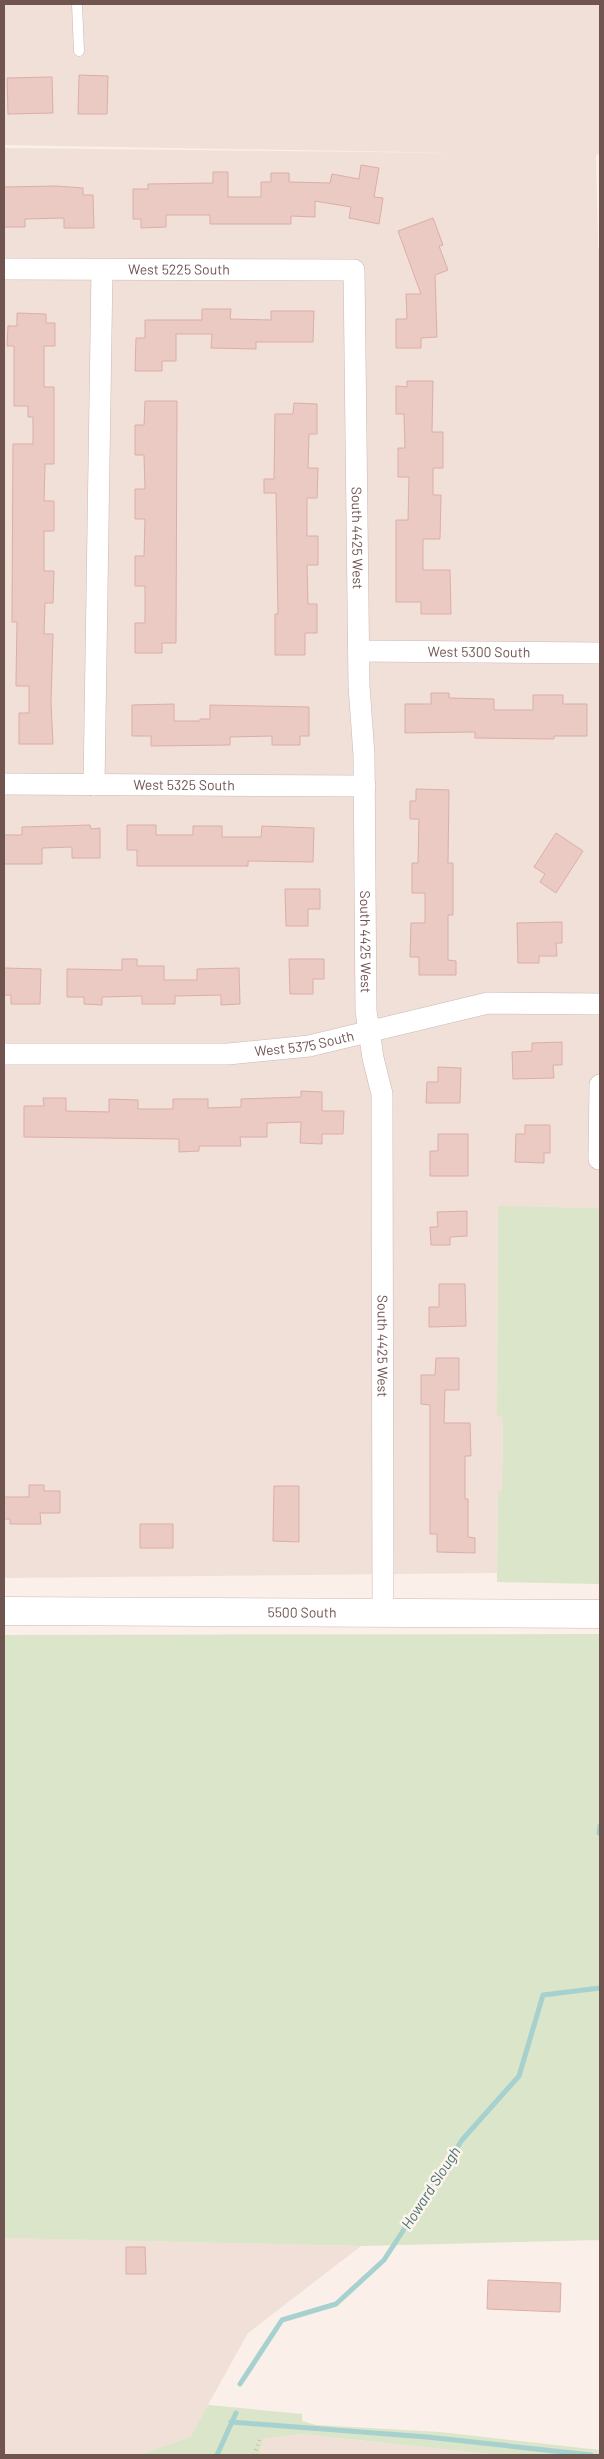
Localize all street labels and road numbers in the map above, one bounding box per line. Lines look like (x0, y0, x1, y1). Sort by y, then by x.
street label: West 5225 South (128, 260, 230, 278)
street label: South 4425 West (349, 487, 367, 589)
street label: West 5300 South (428, 643, 530, 660)
street label: West 5325 South (133, 776, 235, 793)
street label: South 4425 West (357, 890, 375, 993)
street label: West 5375 South (254, 1027, 356, 1059)
street label: South 4425 West (374, 1295, 392, 1397)
street label: 5500 South (267, 1603, 337, 1621)

